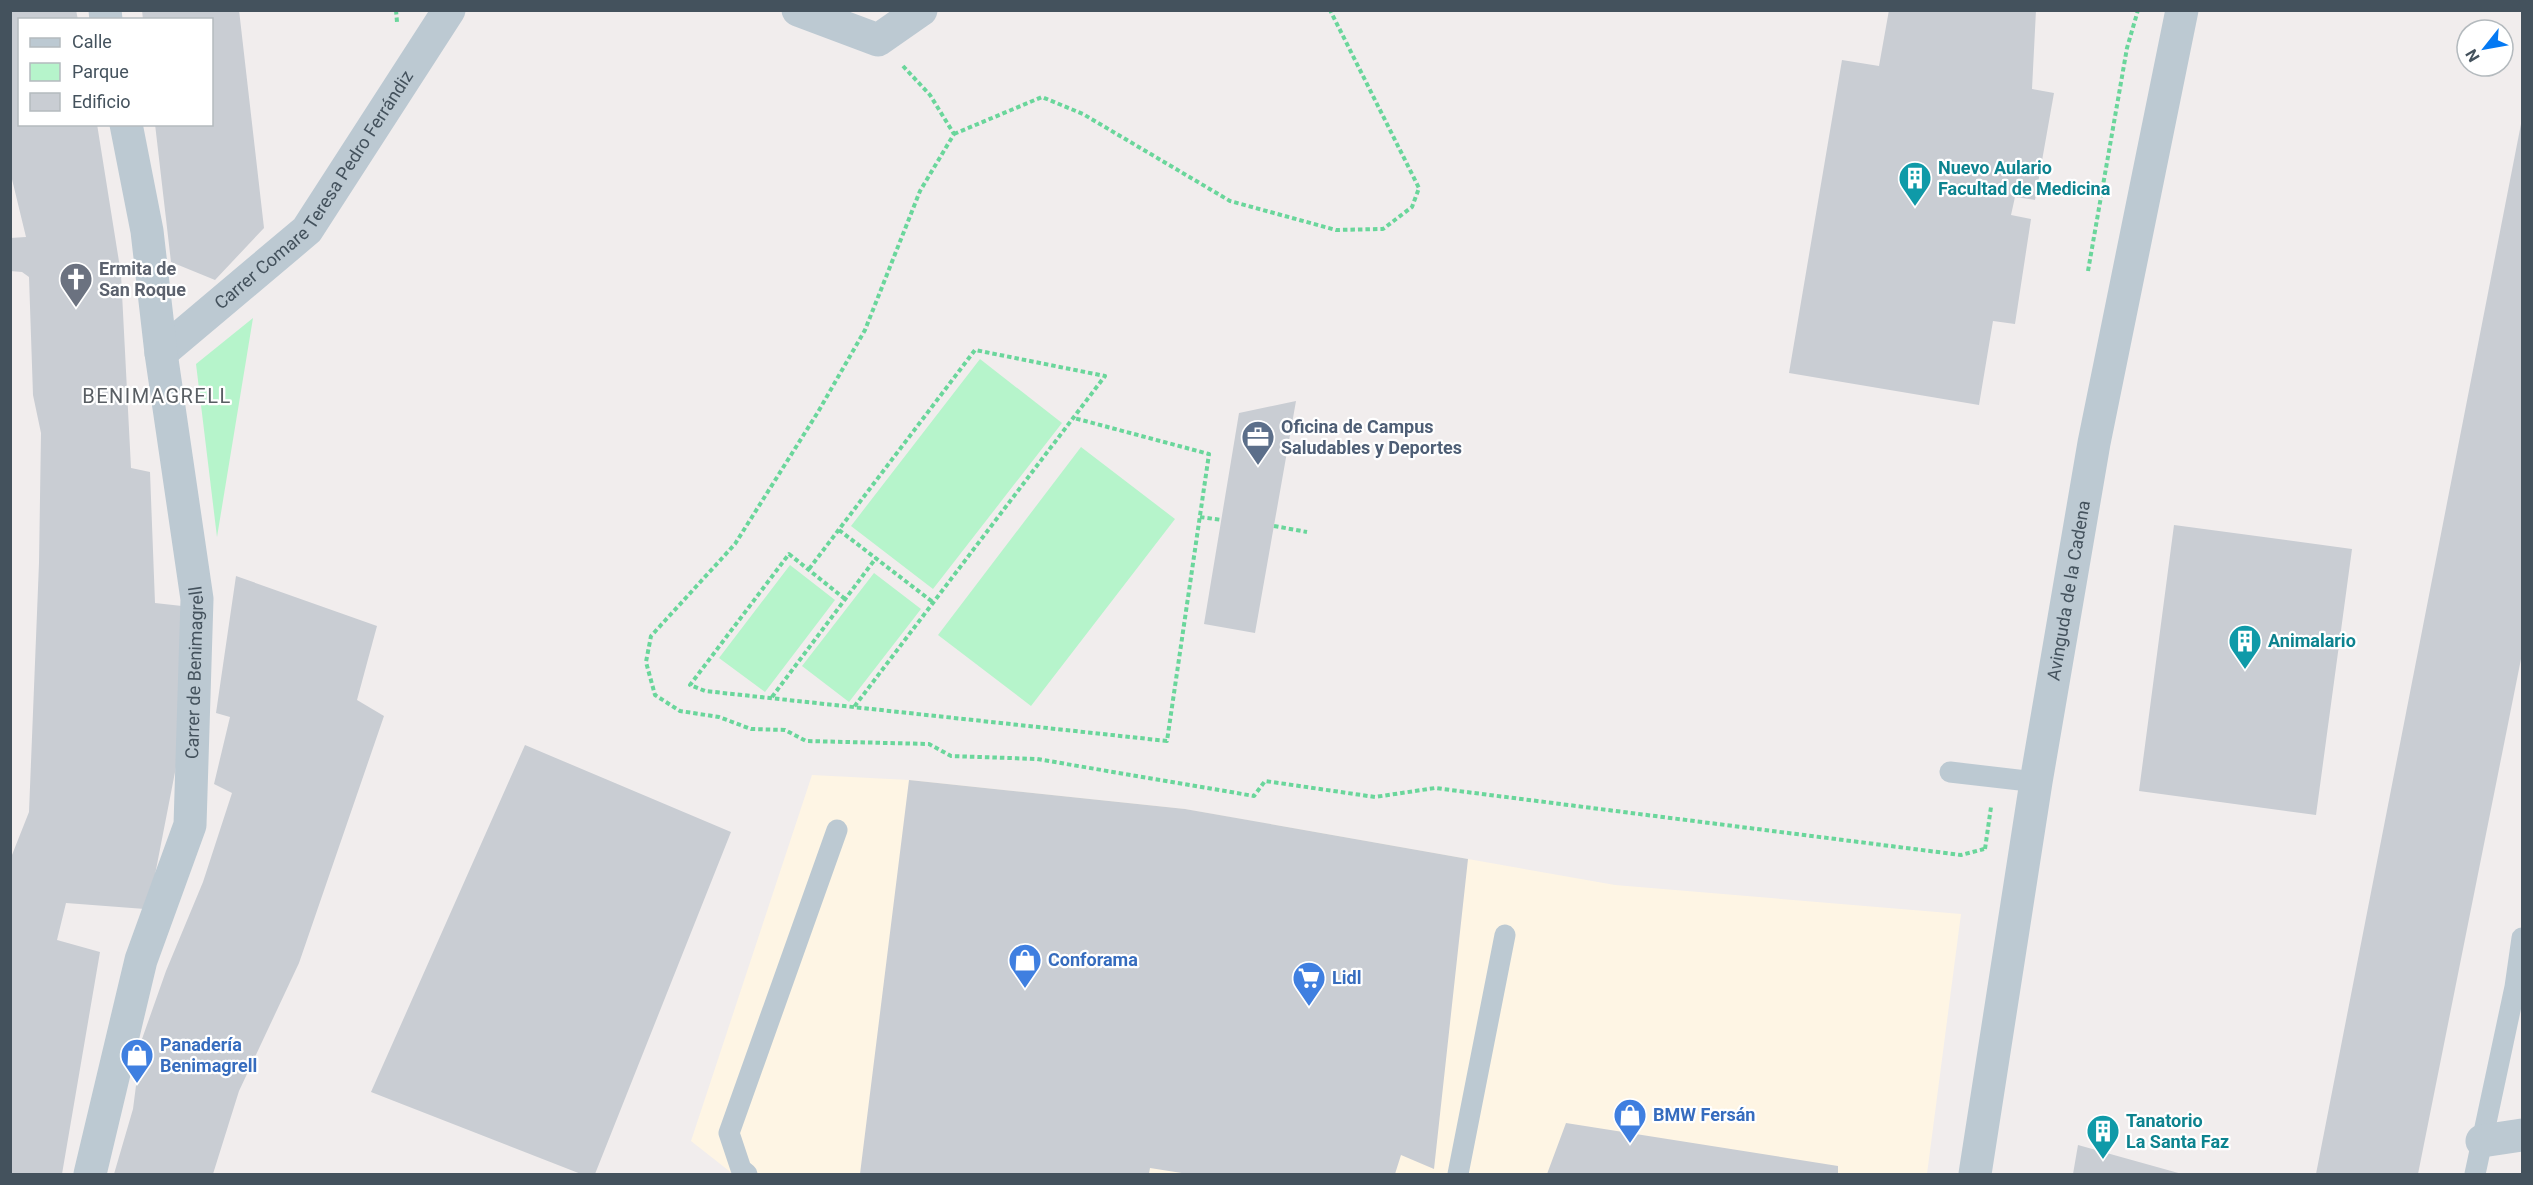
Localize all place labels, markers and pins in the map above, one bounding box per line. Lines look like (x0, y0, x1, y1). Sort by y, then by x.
place label: Nuevo Aulario Facultad de Medicina (1938, 157, 2111, 199)
building icon: Nuevo Aulario Facultad de Medicina (1897, 160, 1933, 207)
place label: Ermita de San Roque (99, 258, 186, 300)
church icon: Ermita de San Roque (58, 261, 94, 308)
place label: Oficina de Campus Saludables y Deportes (1281, 416, 1462, 458)
office icon: Oficina de Campus Saludables y Deportes (1240, 419, 1276, 466)
building icon: Animalario (2227, 623, 2263, 670)
place label: Animalario (2268, 630, 2356, 651)
shop icon: Conforama (1007, 942, 1043, 989)
place label: Conforama (1048, 949, 1138, 970)
supermarket icon: Lidl (1291, 960, 1327, 1007)
place label: Lidl (1332, 967, 1361, 988)
place label: Panadería Benimagrell (160, 1034, 257, 1076)
shop icon: Panadería Benimagrell (119, 1037, 155, 1084)
shop icon: BMW Fersán (1612, 1097, 1648, 1144)
place label: BMW Fersán (1653, 1104, 1755, 1125)
place label: Tanatorio La Santa Faz (2126, 1110, 2229, 1152)
building icon: Tanatorio La Santa Faz (2085, 1113, 2121, 1160)

